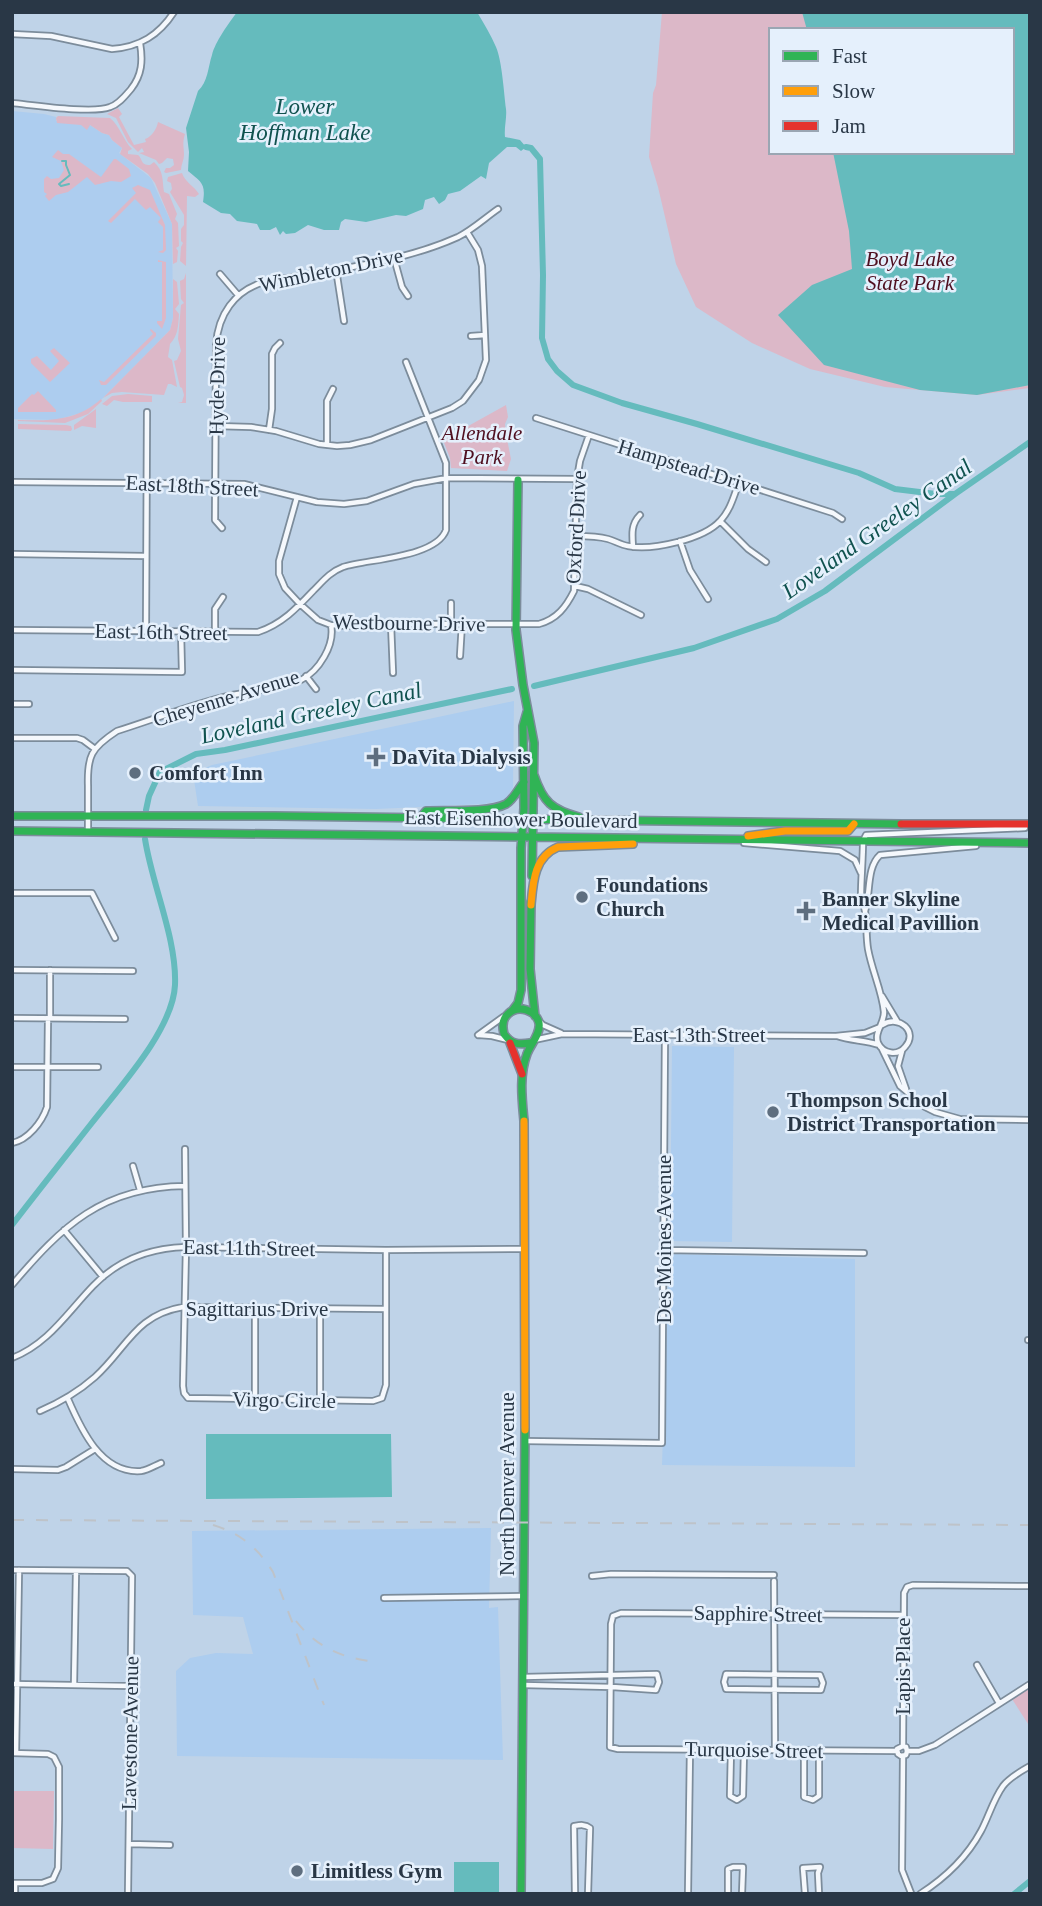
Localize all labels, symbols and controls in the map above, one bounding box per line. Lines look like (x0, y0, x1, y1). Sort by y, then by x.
legend (769, 28, 1014, 154)
text: Fast (832, 44, 867, 68)
text: Slow (832, 79, 876, 103)
water label: Lower Hoffman Lake (239, 94, 370, 145)
text: Jam (832, 114, 866, 138)
street label: Wimbleton Drive (257, 243, 405, 297)
park label: Boyd Lake State Park (865, 247, 955, 295)
street label: Hyde Drive (204, 337, 230, 435)
park label: Allendale Park (440, 421, 522, 469)
street label: Hampstead Drive (615, 434, 763, 500)
water label: Loveland Greeley Canal (777, 454, 976, 604)
street label: Oxford Drive (561, 470, 591, 584)
street label: East 18th Street (125, 471, 259, 501)
street label: Westbourne Drive (332, 610, 486, 636)
street label: East 16th Street (94, 619, 228, 645)
street label: Cheyenne Avenue (150, 664, 302, 732)
water label: Loveland Greeley Canal (197, 677, 424, 749)
place label: DaVita Dialysis (392, 745, 531, 769)
marker: DaVita Dialysis (366, 747, 386, 767)
place label: Comfort Inn (149, 761, 263, 785)
marker: Comfort Inn (127, 765, 143, 781)
street label: East Eisenhower Boulevard (404, 805, 638, 833)
place label: Foundations Church (596, 873, 708, 921)
place label: Banner Skyline Medical Pavillion (822, 887, 979, 935)
marker: Foundations Church (574, 889, 590, 905)
marker: Banner Skyline Medical Pavillion (796, 901, 816, 921)
street label: East 13th Street (633, 1023, 766, 1047)
place label: Thompson School District Transportation (787, 1088, 996, 1136)
marker: Thompson School District Transportation (765, 1104, 781, 1120)
street label: Des Moines Avenue (652, 1155, 676, 1323)
street label: East 11th Street (183, 1235, 315, 1261)
street label: Sagittarius Drive (186, 1297, 328, 1321)
street label: Virgo Circle (232, 1387, 336, 1413)
street label: North Denver Avenue (495, 1392, 519, 1576)
street label: Sapphire Street (693, 1601, 823, 1627)
street label: Lapis Place (891, 1617, 915, 1715)
street label: Lavestone Avenue (117, 1656, 143, 1810)
street label: Turquoise Street (684, 1737, 824, 1763)
place label: Limitless Gym (311, 1859, 443, 1883)
marker: Limitless Gym (289, 1863, 305, 1879)

